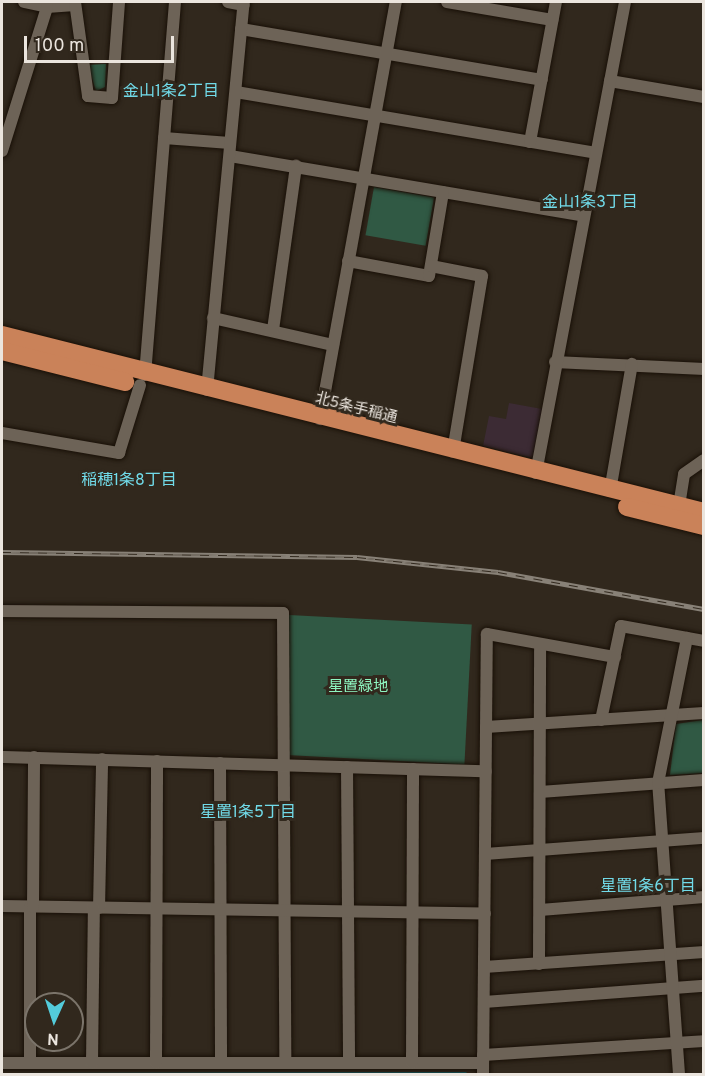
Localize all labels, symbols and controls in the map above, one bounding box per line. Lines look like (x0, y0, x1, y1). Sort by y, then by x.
scale bar (27, 24, 177, 62)
text: 100 m (35, 35, 84, 58)
district label: 金山1条2丁目 (123, 82, 219, 102)
district label: 金山1条3丁目 (542, 193, 638, 213)
street label: 北5条手稲通 (313, 390, 399, 428)
district label: 稲穂1条8丁目 (81, 471, 177, 491)
park label: 星置緑地 (328, 679, 388, 697)
district label: 星置1条5丁目 (200, 803, 296, 823)
district label: 星置1条6丁目 (600, 877, 696, 897)
north arrow (24, 992, 84, 1052)
text: N (47, 1028, 59, 1048)

